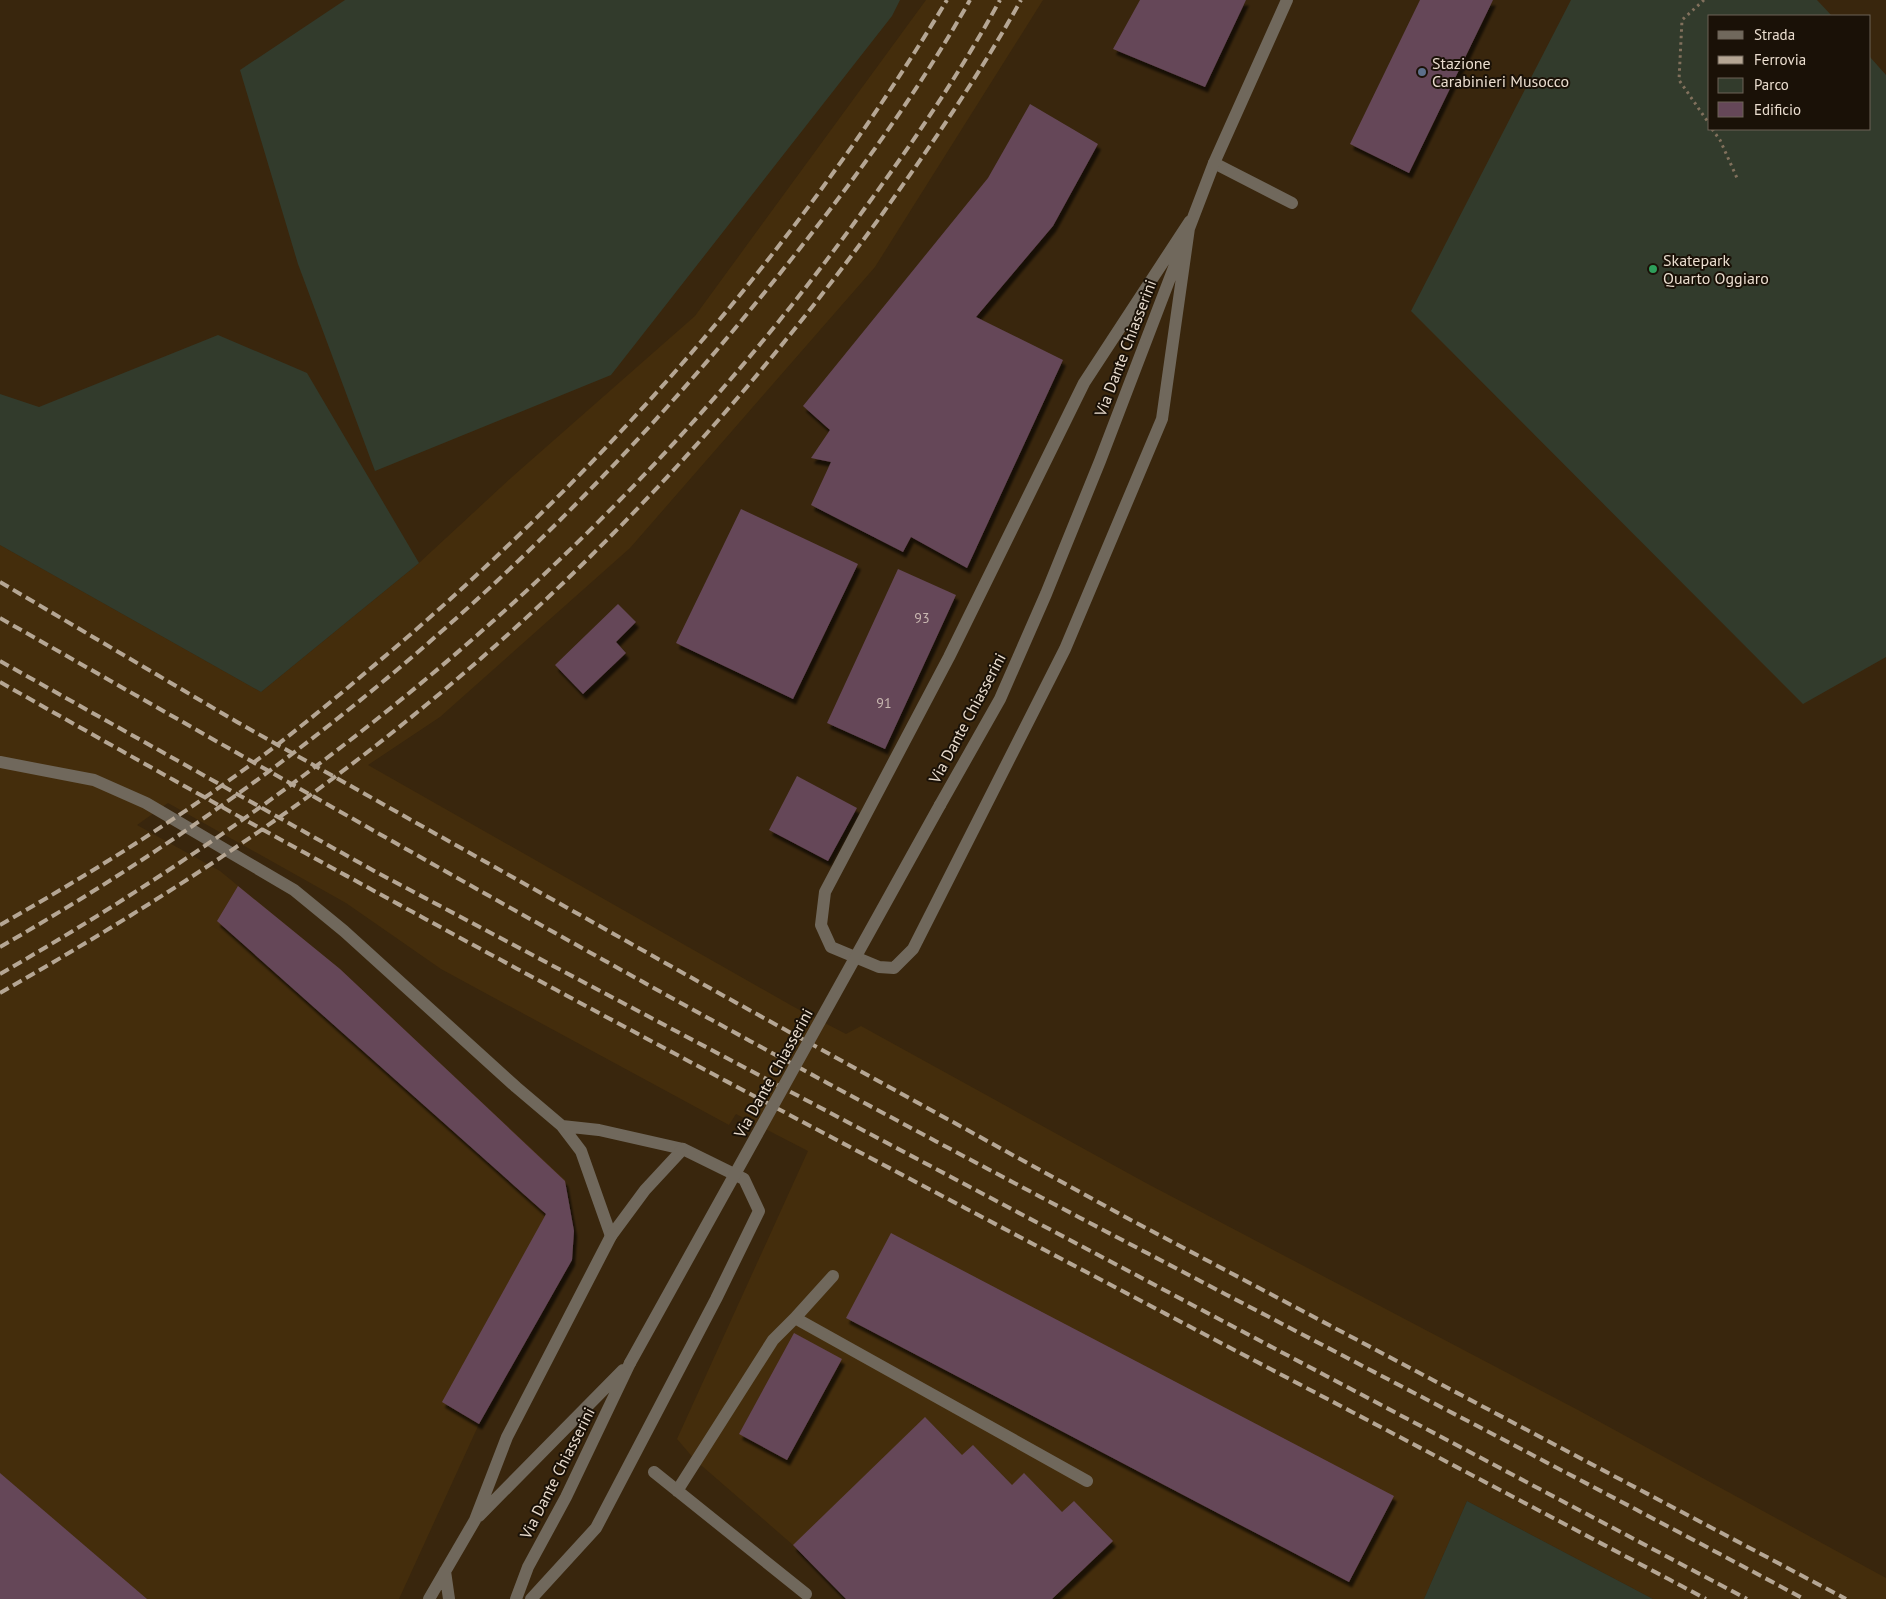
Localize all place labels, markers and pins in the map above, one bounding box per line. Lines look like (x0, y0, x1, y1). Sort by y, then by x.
place label: Stazione Carabinieri Musocco (1432, 53, 1569, 91)
marker: Stazione Carabinieri Musocco (1416, 66, 1428, 78)
place label: Skatepark Quarto Oggiaro (1663, 250, 1769, 288)
marker: Skatepark Quarto Oggiaro (1647, 263, 1659, 275)

